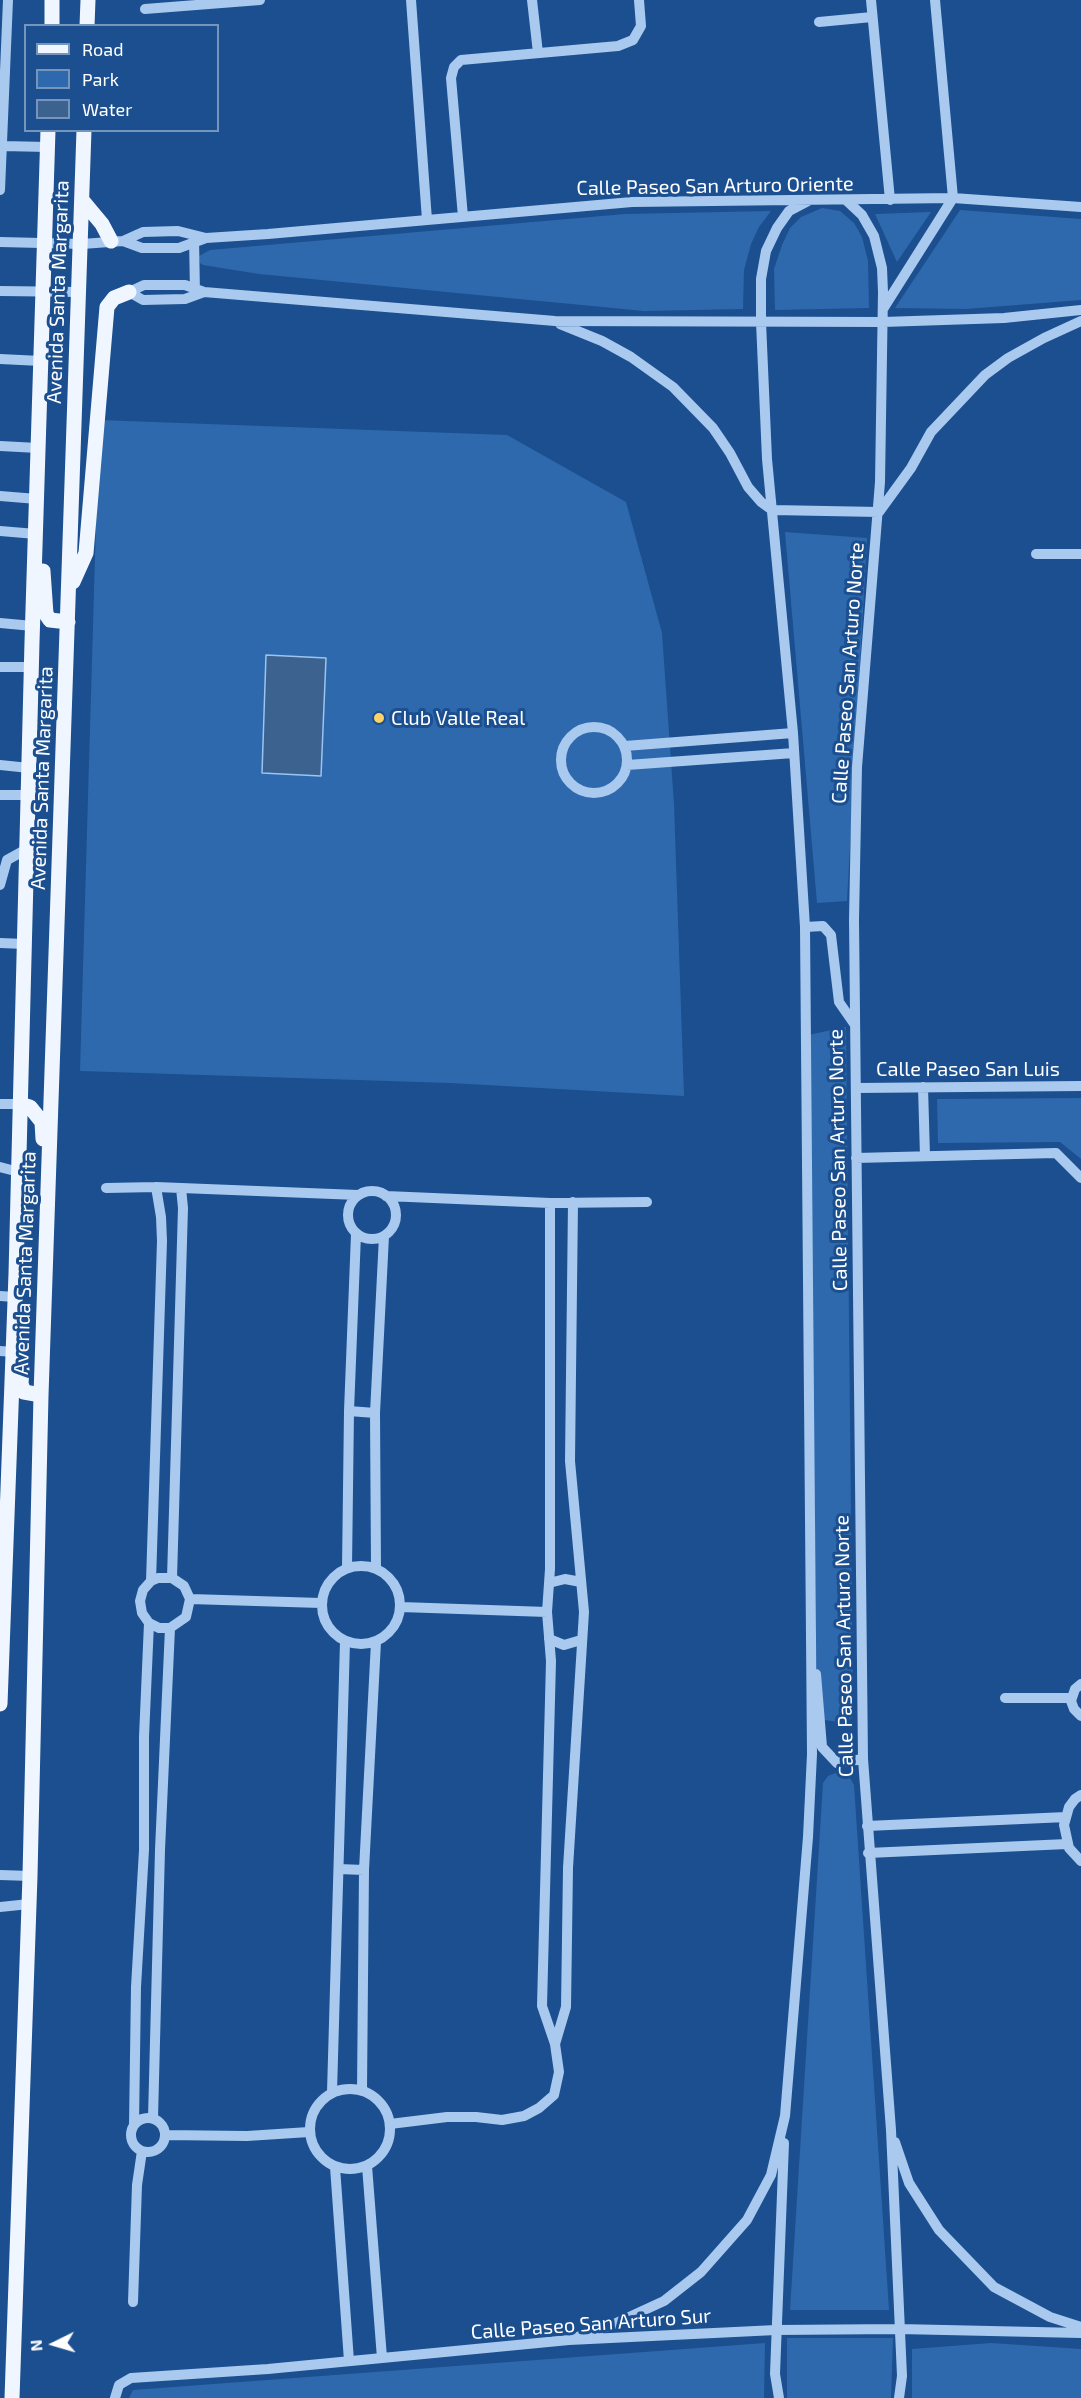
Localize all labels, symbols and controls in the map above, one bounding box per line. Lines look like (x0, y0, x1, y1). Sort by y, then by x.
legend (24, 24, 219, 132)
text: Road (82, 38, 123, 60)
text: Park (82, 68, 119, 90)
text: Water (82, 98, 132, 120)
street label: Calle Paseo San Arturo Oriente (576, 172, 854, 200)
street label: Avenida Santa Margarita (42, 180, 74, 404)
street label: Calle Paseo San Arturo Norte (827, 541, 869, 805)
street label: Avenida Santa Margarita (26, 666, 58, 890)
place label: Club Valle Real (391, 706, 525, 730)
marker: Club Valle Real (372, 711, 386, 725)
street label: Calle Paseo San Arturo Norte (824, 1029, 852, 1291)
street label: Calle Paseo San Luis (876, 1057, 1060, 1081)
street label: Avenida Santa Margarita (9, 1151, 41, 1375)
street label: Calle Paseo San Arturo Norte (830, 1515, 858, 1777)
street label: Calle Paseo San Arturo Sur (470, 2304, 712, 2344)
north arrow (24, 2314, 84, 2374)
text: N (26, 2339, 46, 2352)

